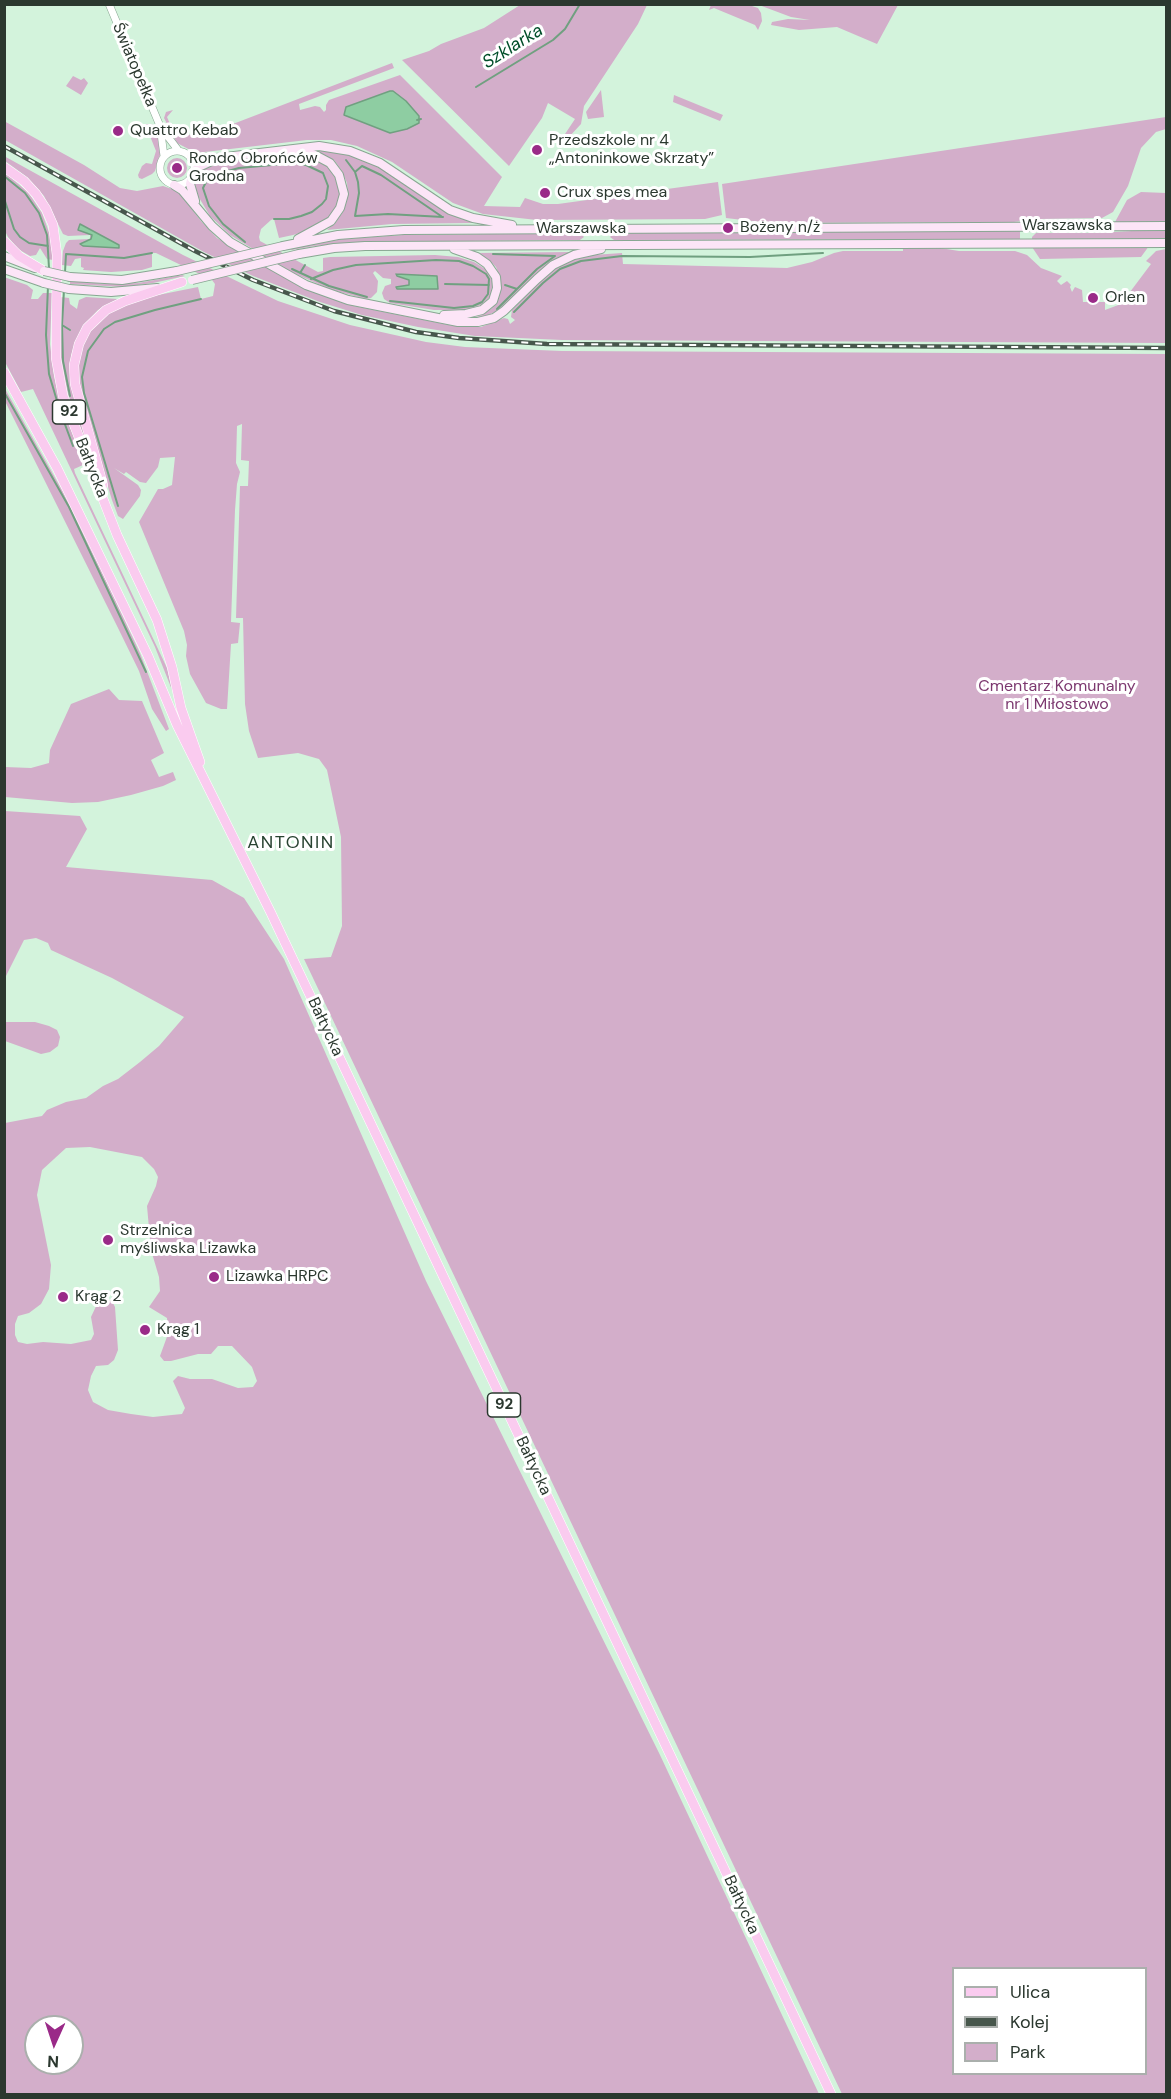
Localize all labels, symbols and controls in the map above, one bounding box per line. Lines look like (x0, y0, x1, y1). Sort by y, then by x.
street label: Światopełka (108, 20, 160, 110)
water label: Szklarka (479, 20, 547, 74)
place label: Quattro Kebab (130, 121, 239, 141)
marker: Quattro Kebab (111, 124, 125, 138)
place label: Przedszkole nr 4 „Antoninkowe Skrzaty” (549, 131, 714, 169)
marker: Przedszkole nr 4 „Antoninkowe Skrzaty” (530, 143, 544, 157)
place label: Rondo Obrońców Grodna (189, 149, 318, 187)
marker: Rondo Obrońców Grodna (170, 161, 184, 175)
place label: Crux spes mea (557, 183, 667, 203)
marker: Crux spes mea (538, 186, 552, 200)
street label: Warszawska (1022, 216, 1112, 236)
place label: Bożeny n/ż (740, 218, 820, 238)
street label: Warszawska (536, 219, 626, 239)
marker: Bożeny n/ż (721, 221, 735, 235)
place label: Orlen (1105, 288, 1145, 308)
marker: Orlen (1086, 291, 1100, 305)
road number: 92 (52, 400, 86, 424)
street label: Bałtycka (70, 435, 112, 501)
park label: Cmentarz Komunalny nr 1 Miłostowo (978, 677, 1136, 715)
district label: ANTONIN (247, 832, 335, 854)
street label: Bałtycka (303, 995, 347, 1059)
place label: Strzelnica myśliwska Lizawka (120, 1221, 256, 1259)
marker: Strzelnica myśliwska Lizawka (101, 1233, 115, 1247)
place label: Lizawka HRPC (226, 1267, 328, 1287)
marker: Lizawka HRPC (207, 1270, 221, 1284)
place label: Krąg 2 (75, 1287, 121, 1307)
marker: Krąg 2 (56, 1290, 70, 1304)
place label: Krąg 1 (157, 1320, 199, 1340)
marker: Krąg 1 (138, 1323, 152, 1337)
road number: 92 (488, 1393, 520, 1417)
street label: Bałtycka (511, 1434, 555, 1498)
street label: Bałtycka (719, 1873, 763, 1937)
legend (952, 1967, 1147, 2075)
text: Ulica (1010, 1980, 1050, 2004)
text: Kolej (1010, 2010, 1049, 2034)
north arrow (24, 2015, 84, 2075)
text: Park (1010, 2040, 1046, 2064)
text: N (47, 2051, 60, 2072)

